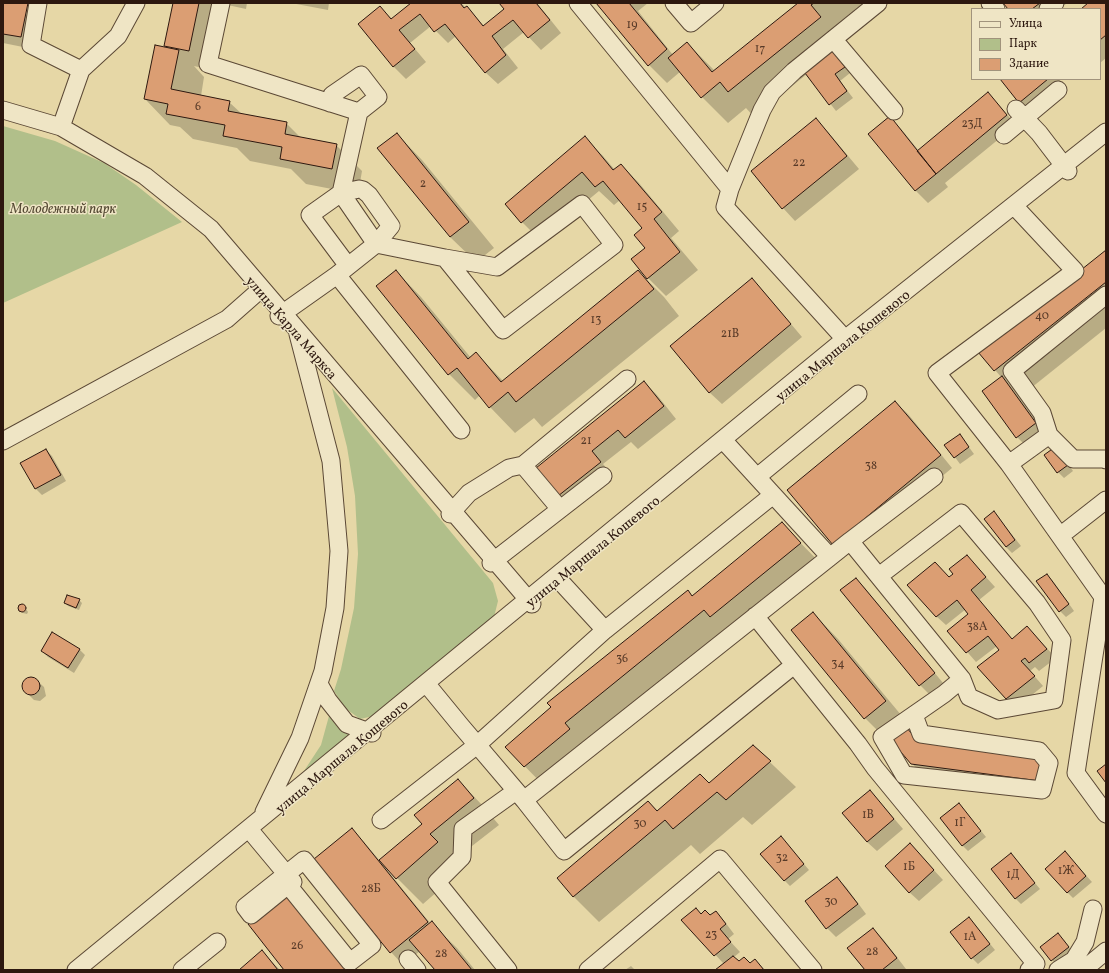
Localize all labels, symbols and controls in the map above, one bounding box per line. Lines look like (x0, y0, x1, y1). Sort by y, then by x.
legend (971, 8, 1101, 80)
text: Улица (1009, 16, 1042, 32)
house number: 19 (627, 19, 637, 33)
text: Парк (1009, 36, 1037, 52)
house number: 17 (755, 43, 765, 57)
text: Здание (1009, 56, 1049, 72)
house number: 6 (195, 101, 201, 115)
house number: 23Д (962, 118, 982, 132)
house number: 22 (793, 157, 805, 171)
house number: 2 (420, 178, 426, 192)
house number: 15 (637, 201, 647, 215)
park label: Молодежный парк (10, 202, 116, 218)
street label: улица Карла Маркса (241, 274, 339, 384)
street label: улица Маршала Кошевого (773, 288, 915, 406)
house number: 40 (1035, 310, 1049, 324)
house number: 13 (591, 314, 601, 328)
house number: 21В (721, 328, 739, 342)
house number: 21 (580, 435, 592, 449)
house number: 38 (865, 460, 877, 474)
street label: улица Маршала Кошевого (523, 494, 665, 612)
house number: 38А (967, 621, 987, 635)
house number: 36 (616, 653, 628, 667)
house number: 34 (831, 658, 845, 672)
street label: улица Маршала Кошевого (273, 698, 413, 818)
house number: 1В (862, 809, 874, 823)
house number: 1Г (954, 817, 966, 831)
house number: 30 (633, 818, 647, 832)
house number: 32 (776, 852, 788, 866)
house number: 1Б (903, 861, 915, 875)
house number: 1Ж (1058, 865, 1074, 879)
house number: 1Д (1006, 869, 1020, 883)
house number: 28Б (361, 883, 381, 897)
house number: 30 (824, 896, 838, 910)
house number: 23 (705, 929, 717, 943)
house number: 1А (963, 931, 977, 945)
house number: 26 (291, 940, 303, 954)
house number: 28 (866, 946, 878, 960)
house number: 28 (435, 948, 447, 962)

